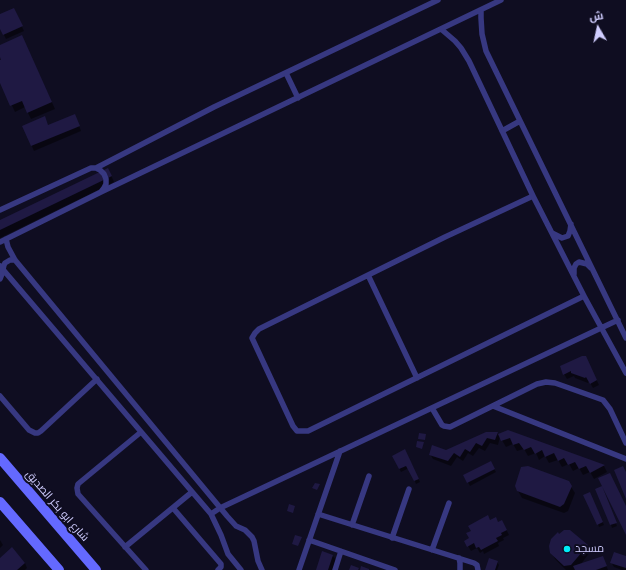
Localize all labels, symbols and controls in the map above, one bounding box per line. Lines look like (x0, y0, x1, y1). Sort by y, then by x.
north arrow (578, 8, 618, 48)
text: ش (588, 8, 604, 24)
street label: شارع ابو بكر الصديق (23, 468, 91, 544)
place label: مسجد (575, 542, 604, 556)
marker: مسجد (562, 544, 572, 554)

